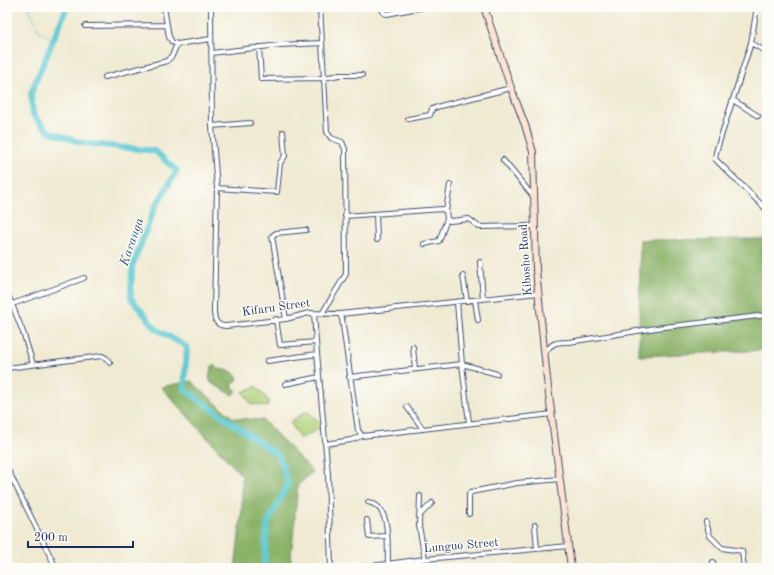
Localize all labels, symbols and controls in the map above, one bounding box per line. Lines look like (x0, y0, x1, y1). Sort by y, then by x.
water label: Karanga (117, 216, 146, 269)
street label: Kibosho Road (517, 224, 535, 296)
street label: Kifaru Street (241, 297, 311, 319)
scale bar (28, 523, 133, 549)
text: 200 m (34, 532, 68, 544)
street label: Lunguo Street (423, 537, 499, 555)

